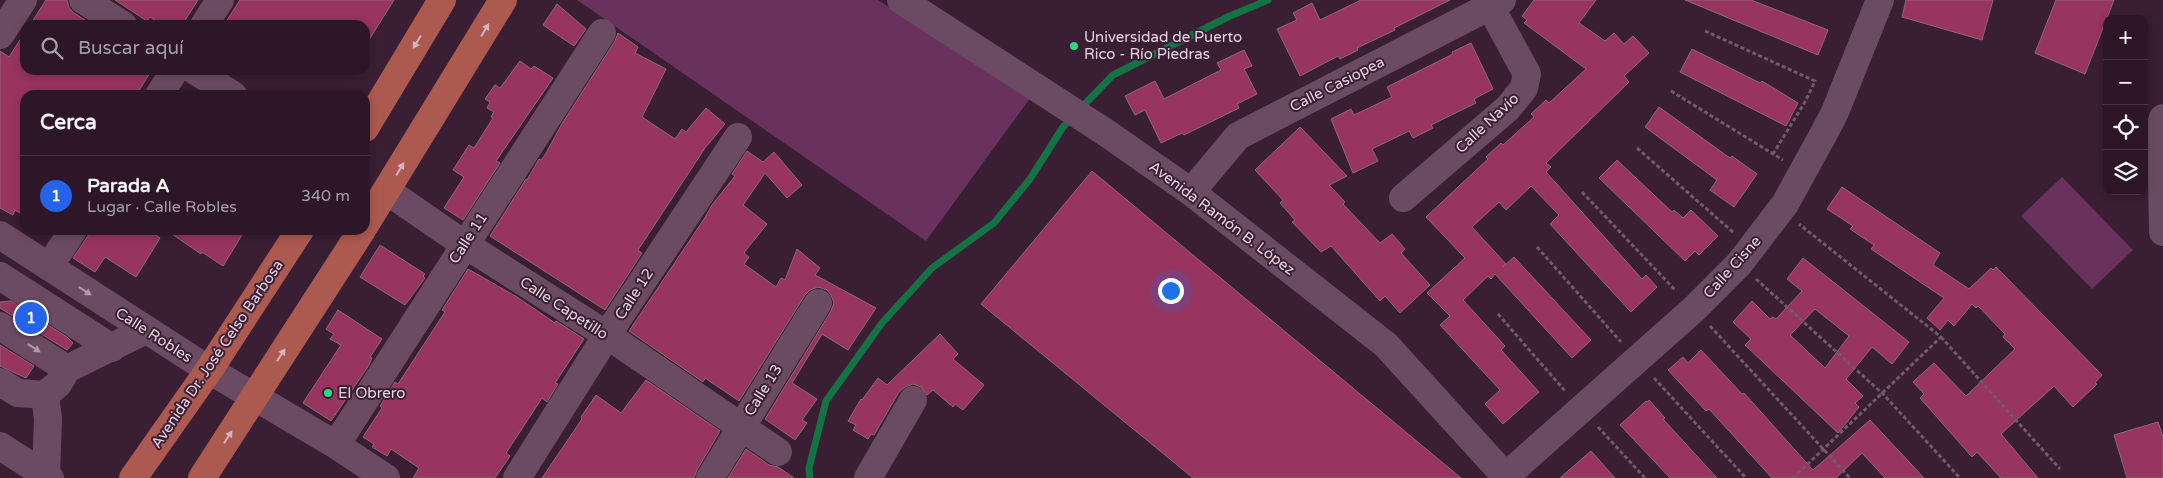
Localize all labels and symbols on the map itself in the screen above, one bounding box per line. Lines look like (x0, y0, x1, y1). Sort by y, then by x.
one-way arrow (480, 24, 490, 37)
place label: Universidad de Puerto Rico - Río Piedras (1084, 28, 1242, 63)
one-way arrow (413, 35, 422, 48)
marker: Universidad de Puerto Rico - Río Piedras (1068, 40, 1080, 52)
street label: Calle Casiopea (1287, 52, 1387, 116)
street label: Calle Navío (1452, 89, 1522, 157)
street label: Avenida Ramón B. López (1146, 157, 1298, 279)
one-way arrow (396, 162, 405, 176)
street label: Calle 11 (445, 209, 491, 267)
street label: Calle Cisne (1699, 232, 1765, 302)
street label: Avenida Dr. José Celso Barbosa (147, 257, 287, 451)
street label: Calle 12 (611, 265, 657, 323)
street label: Calle Capetillo (516, 273, 612, 343)
your location (1158, 278, 1184, 304)
one-way arrow (78, 286, 92, 295)
pin: 1 (15, 299, 47, 337)
street label: Calle Robles (112, 304, 196, 366)
one-way arrow (27, 343, 40, 353)
one-way arrow (276, 349, 285, 362)
street label: Calle 13 (740, 361, 786, 419)
place label: El Obrero (338, 384, 405, 402)
marker: El Obrero (322, 387, 334, 399)
one-way arrow (223, 430, 233, 444)

